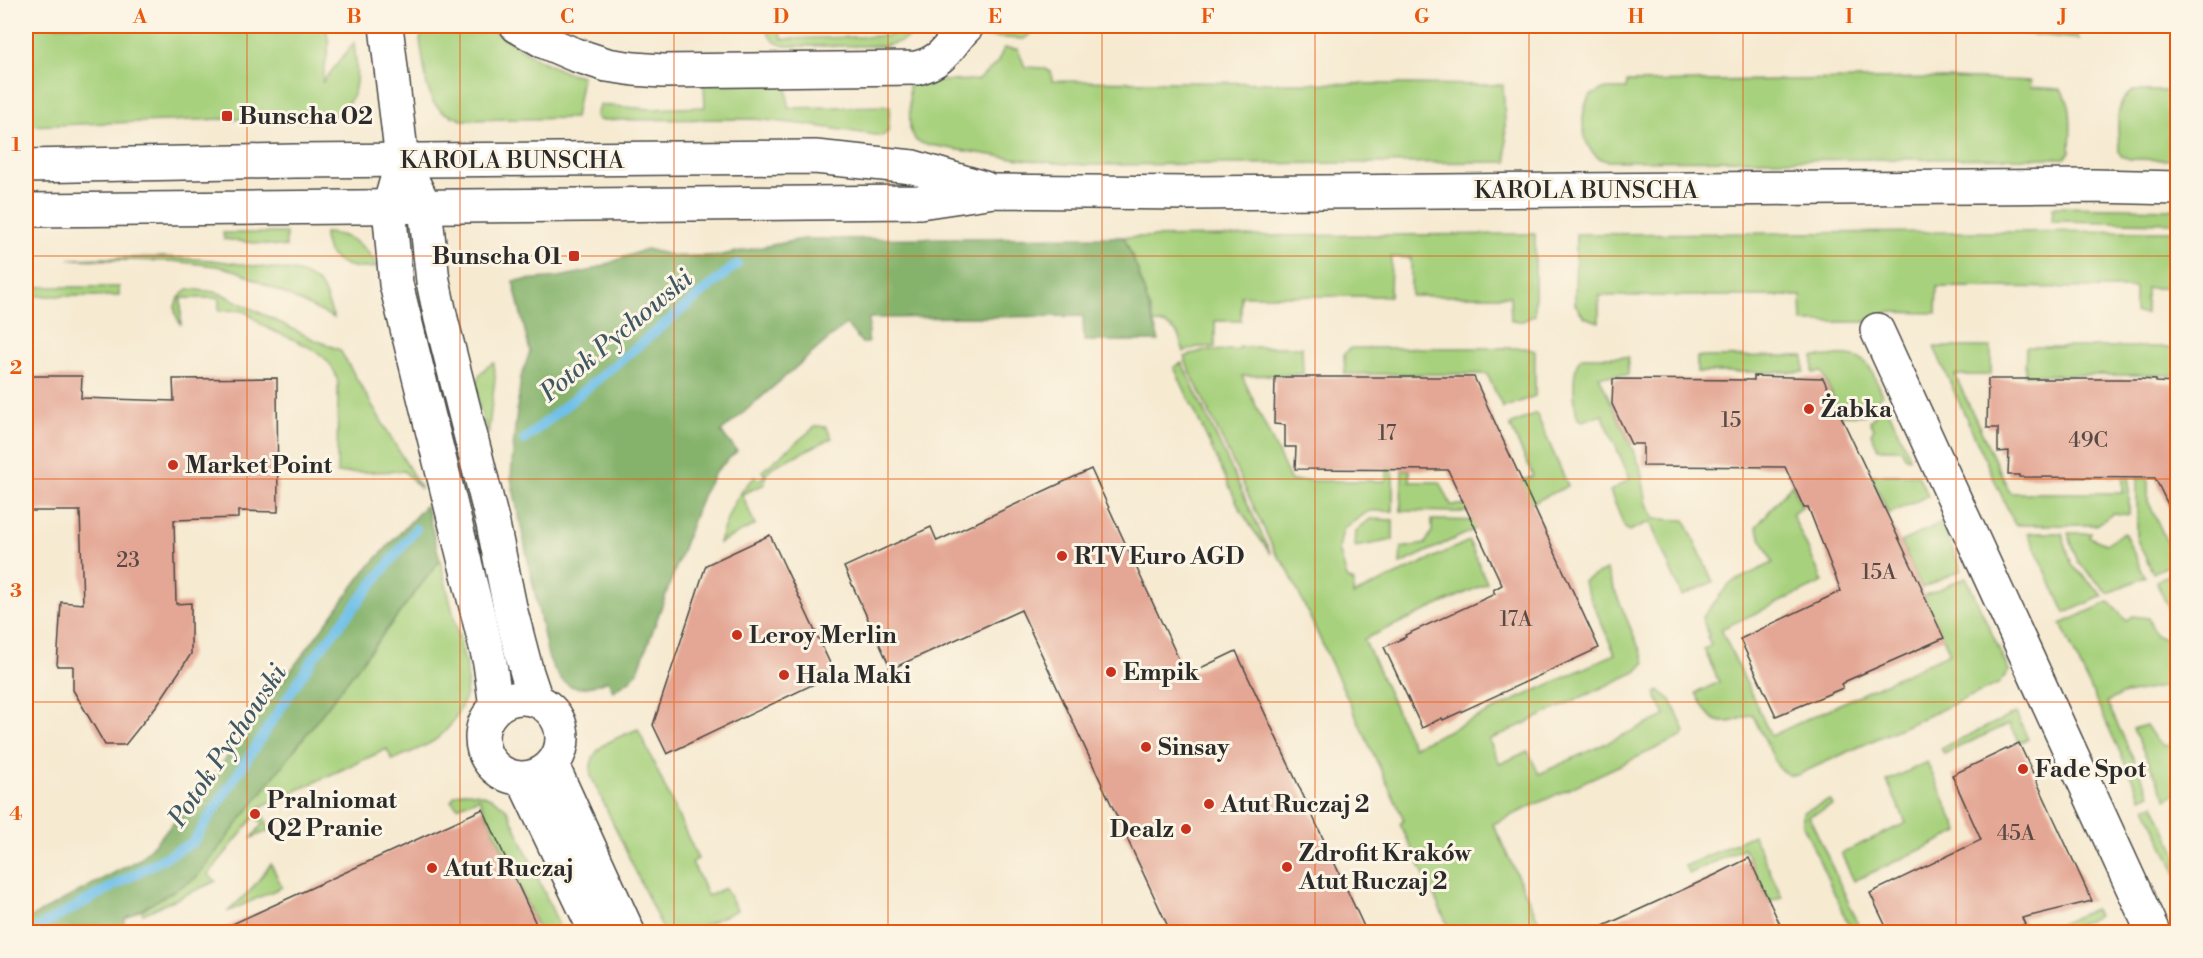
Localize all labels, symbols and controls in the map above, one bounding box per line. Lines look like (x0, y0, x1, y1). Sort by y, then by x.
text: A (132, 5, 148, 30)
text: B (346, 5, 362, 30)
text: C (560, 5, 574, 30)
text: D (773, 5, 789, 30)
text: E (988, 5, 1002, 30)
text: F (1201, 5, 1215, 30)
text: G (1414, 5, 1430, 30)
text: H (1628, 5, 1645, 30)
text: I (1845, 5, 1853, 30)
text: J (2056, 5, 2067, 30)
place label: Bunscha 02 (239, 102, 373, 132)
marker: Bunscha 02 (220, 109, 234, 123)
text: 1 (11, 133, 21, 158)
street label: KAROLA BUNSCHA (400, 146, 625, 176)
street label: KAROLA BUNSCHA (1474, 176, 1699, 206)
place label: Bunscha 01 (432, 242, 562, 272)
marker: Bunscha 01 (567, 249, 581, 263)
water label: Potok Pychowski (533, 262, 700, 410)
text: 2 (10, 356, 22, 381)
place label: Żabka (1821, 393, 1893, 425)
marker: Żabka (1802, 402, 1816, 416)
house number: 15 (1721, 408, 1741, 434)
house number: 17 (1378, 421, 1397, 447)
house number: 49C (2068, 428, 2108, 454)
place label: Market Point (185, 451, 332, 481)
marker: Market Point (166, 458, 180, 472)
place label: RTV Euro AGD (1074, 542, 1244, 572)
house number: 23 (116, 548, 140, 574)
marker: RTV Euro AGD (1055, 549, 1069, 563)
house number: 15A (1861, 560, 1897, 586)
text: 3 (10, 579, 22, 604)
house number: 17A (1500, 607, 1533, 633)
place label: Leroy Merlin (749, 621, 897, 651)
marker: Leroy Merlin (730, 628, 744, 642)
water label: Potok Pychowski (161, 657, 295, 834)
place label: Empik (1123, 658, 1200, 688)
place label: Hala Maki (796, 661, 912, 691)
marker: Empik (1104, 665, 1118, 679)
marker: Hala Maki (777, 668, 791, 682)
place label: Sinsay (1158, 733, 1230, 763)
marker: Sinsay (1139, 740, 1153, 754)
place label: Fade Spot (2035, 755, 2147, 785)
marker: Fade Spot (2016, 762, 2030, 776)
place label: Pralniomat Q2 Pranie (267, 786, 397, 844)
place label: Atut Ruczaj 2 (1220, 790, 1370, 820)
marker: Atut Ruczaj 2 (1202, 797, 1216, 811)
text: 4 (9, 802, 23, 827)
marker: Pralniomat Q2 Pranie (248, 807, 262, 821)
place label: Dealz (1110, 815, 1174, 845)
house number: 45A (1997, 821, 2036, 847)
marker: Dealz (1179, 822, 1193, 836)
place label: Zdrofit Kraków Atut Ruczaj 2 (1298, 839, 1473, 897)
place label: Atut Ruczaj (443, 854, 574, 884)
marker: Zdrofit Kraków Atut Ruczaj 2 (1280, 860, 1294, 874)
marker: Atut Ruczaj (425, 861, 439, 875)

